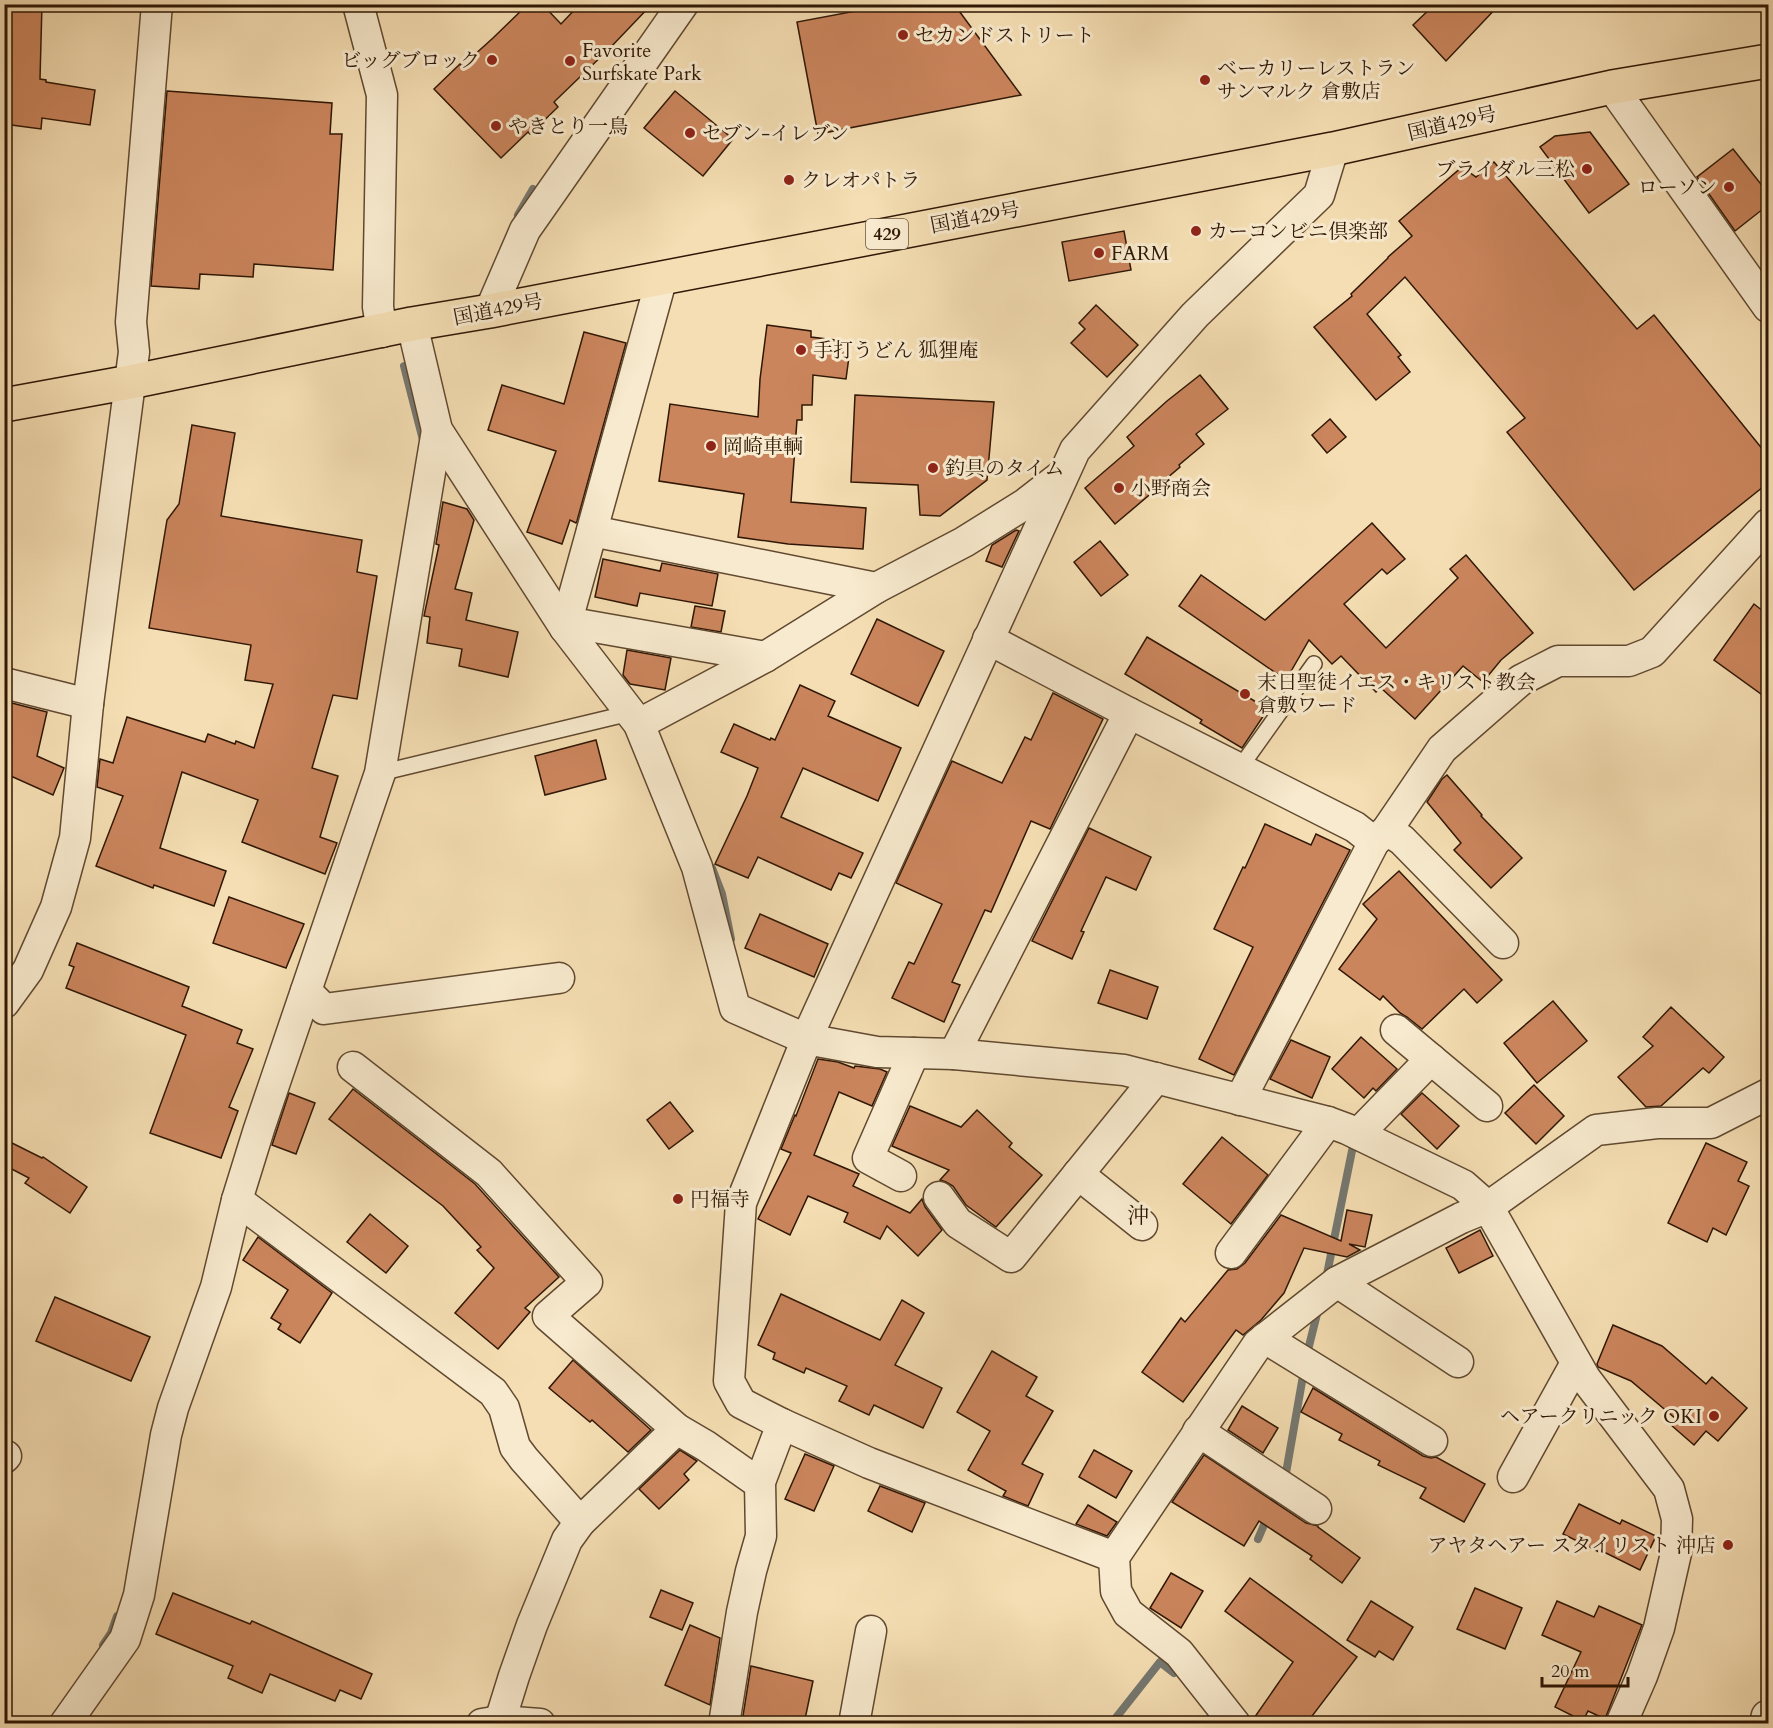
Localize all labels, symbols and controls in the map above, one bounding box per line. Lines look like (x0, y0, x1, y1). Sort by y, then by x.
place label: セカンドストリート (915, 22, 1095, 49)
marker: セカンドストリート (896, 28, 910, 42)
place label: Favorite Surfskate Park (582, 37, 702, 87)
place label: ビッグブロック (341, 47, 480, 74)
marker: ビッグブロック (485, 53, 499, 67)
marker: Favorite Surfskate Park (563, 54, 577, 68)
place label: ベーカリーレストラン サンマルク 倉敷店 (1217, 55, 1416, 105)
marker: ベーカリーレストラン サンマルク 倉敷店 (1198, 73, 1212, 87)
street label: 国道429号 (1405, 100, 1499, 147)
place label: やきとり一鳥 (508, 113, 628, 140)
marker: やきとり一鳥 (489, 119, 503, 133)
place label: セブン-イレブン (702, 120, 849, 147)
marker: セブン-イレブン (683, 126, 697, 140)
place label: ブライダル三松 (1436, 156, 1575, 183)
marker: ブライダル三松 (1580, 162, 1594, 176)
place label: クレオパトラ (801, 167, 920, 194)
marker: クレオパトラ (782, 173, 796, 187)
place label: ローソン (1638, 174, 1717, 201)
marker: ローソン (1722, 180, 1736, 194)
street label: 国道429号 (928, 196, 1022, 239)
place label: カーコンビニ倶楽部 (1208, 218, 1388, 245)
road number: 429 (866, 219, 908, 249)
marker: カーコンビニ倶楽部 (1189, 224, 1203, 238)
place label: FARM (1111, 240, 1169, 267)
marker: FARM (1092, 246, 1106, 260)
street label: 国道429号 (451, 288, 545, 331)
place label: 手打うどん 狐狸庵 (813, 337, 978, 364)
marker: 手打うどん 狐狸庵 (794, 343, 808, 357)
place label: 岡崎車輌 (723, 433, 803, 460)
marker: 岡崎車輌 (704, 439, 718, 453)
place label: 釣具のタイム (945, 455, 1065, 482)
marker: 釣具のタイム (926, 461, 940, 475)
place label: 小野商会 (1131, 475, 1211, 502)
marker: 小野商会 (1112, 481, 1126, 495)
place label: 末日聖徒イエス・キリスト教会 倉敷ワード (1257, 669, 1536, 719)
marker: 末日聖徒イエス・キリスト教会 倉敷ワード (1238, 687, 1252, 701)
place label: 円福寺 (690, 1186, 750, 1213)
marker: 円福寺 (671, 1192, 685, 1206)
district label: 沖 (1127, 1201, 1149, 1231)
place label: ヘアークリニック OKI (1500, 1403, 1702, 1430)
marker: ヘアークリニック OKI (1707, 1409, 1721, 1423)
place label: アヤタヘアー スタイリスト 沖店 (1427, 1532, 1716, 1559)
marker: アヤタヘアー スタイリスト 沖店 (1721, 1538, 1735, 1552)
scale bar (1542, 1650, 1628, 1688)
text: 20 m (1551, 1659, 1590, 1684)

